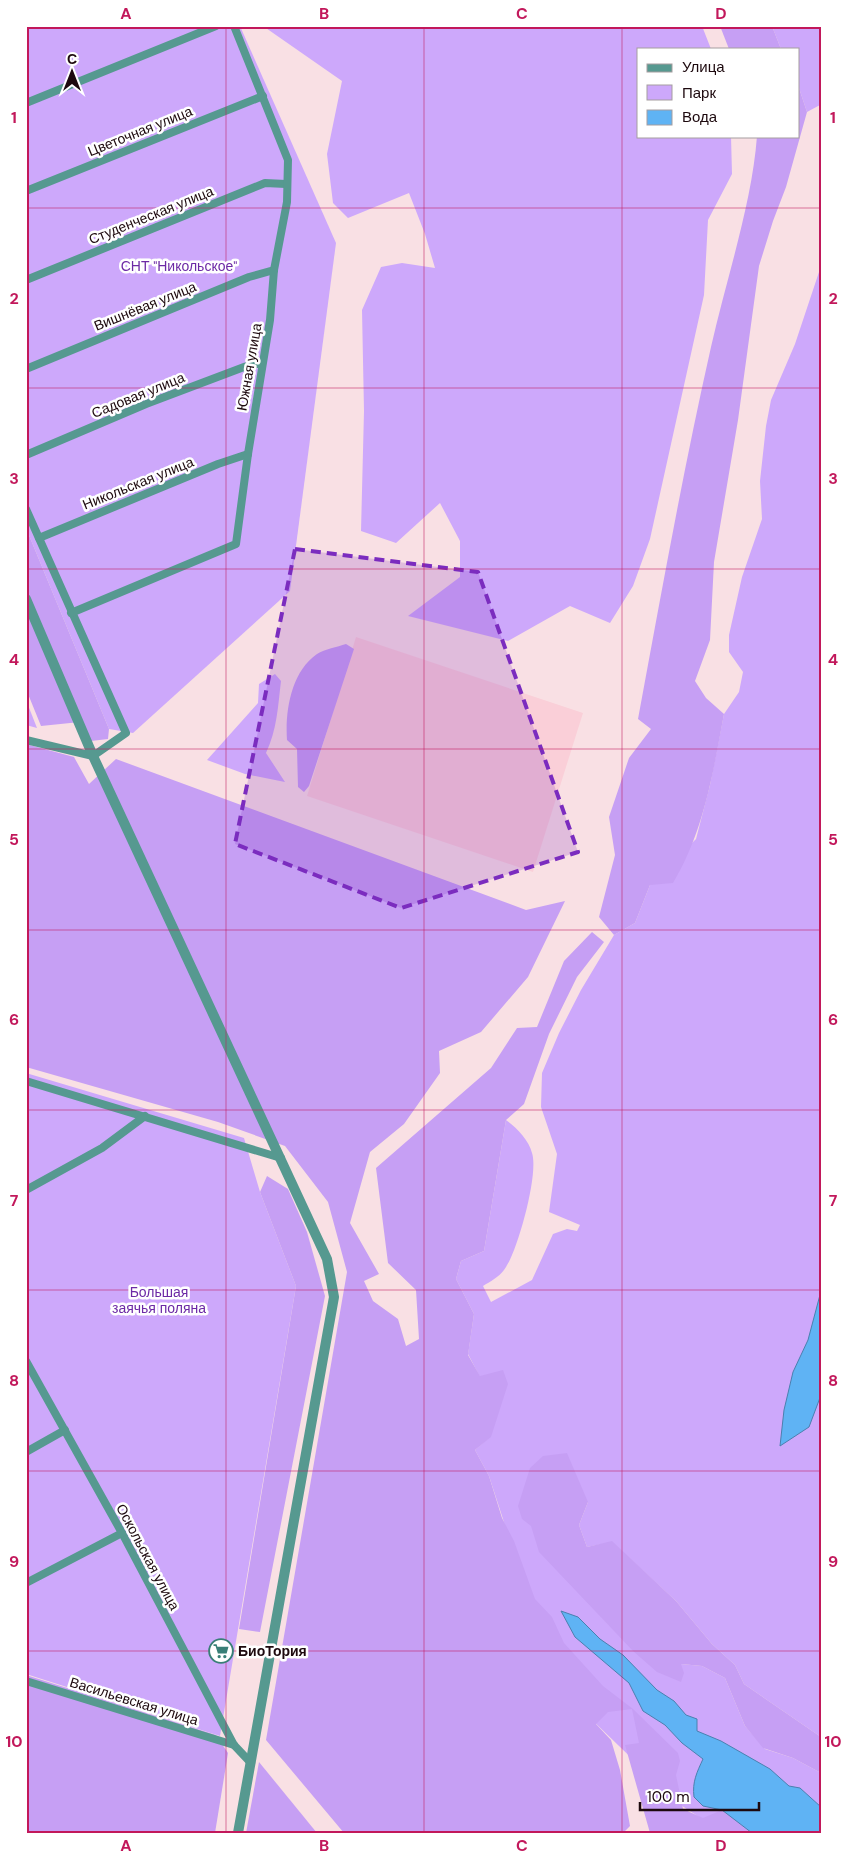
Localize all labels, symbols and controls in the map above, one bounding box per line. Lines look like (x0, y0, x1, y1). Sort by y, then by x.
text: A (120, 3, 132, 24)
text: B (319, 3, 329, 24)
text: C (516, 3, 528, 24)
text: D (715, 3, 727, 24)
north arrow (48, 48, 98, 98)
legend (637, 48, 800, 138)
text: С (67, 50, 77, 68)
text: Улица (682, 57, 725, 77)
text: Парк (682, 83, 716, 103)
street label: Цветочная улица (85, 102, 195, 160)
text: 1 (11, 107, 17, 128)
text: Вода (682, 107, 718, 127)
text: 1 (830, 107, 836, 128)
street label: Студенческая улица (86, 182, 216, 248)
park label: СНТ "Никольское" (121, 257, 237, 275)
street label: Вишнёвая улица (91, 277, 199, 335)
text: 2 (9, 288, 19, 309)
text: 2 (828, 288, 838, 309)
street label: Южная улица (232, 321, 266, 412)
street label: Садовая улица (89, 368, 187, 422)
street label: Никольская улица (80, 452, 196, 513)
text: 3 (9, 468, 19, 489)
text: 3 (828, 468, 838, 489)
text: 4 (9, 649, 19, 670)
text: 4 (828, 649, 838, 670)
text: 5 (9, 829, 19, 850)
text: 5 (828, 829, 838, 850)
text: 6 (9, 1009, 19, 1030)
text: 6 (828, 1009, 838, 1030)
text: 7 (10, 1190, 19, 1211)
text: 7 (829, 1190, 838, 1211)
park label: Большая заячья поляна (112, 1283, 206, 1317)
text: 8 (9, 1370, 19, 1391)
text: 8 (828, 1370, 838, 1391)
street label: Оскольская улица (112, 1501, 184, 1614)
text: 9 (9, 1551, 19, 1572)
text: 9 (828, 1551, 838, 1572)
supermarket icon: БиоТория (208, 1638, 234, 1664)
place label: БиоТория (238, 1642, 307, 1660)
street label: Васильевская улица (68, 1673, 201, 1729)
text: 10 (5, 1731, 23, 1752)
text: 10 (824, 1731, 842, 1752)
scale bar (640, 1779, 758, 1811)
text: 100 m (647, 1787, 690, 1807)
text: A (120, 1835, 132, 1856)
text: B (319, 1835, 329, 1856)
text: C (516, 1835, 528, 1856)
text: D (715, 1835, 727, 1856)

